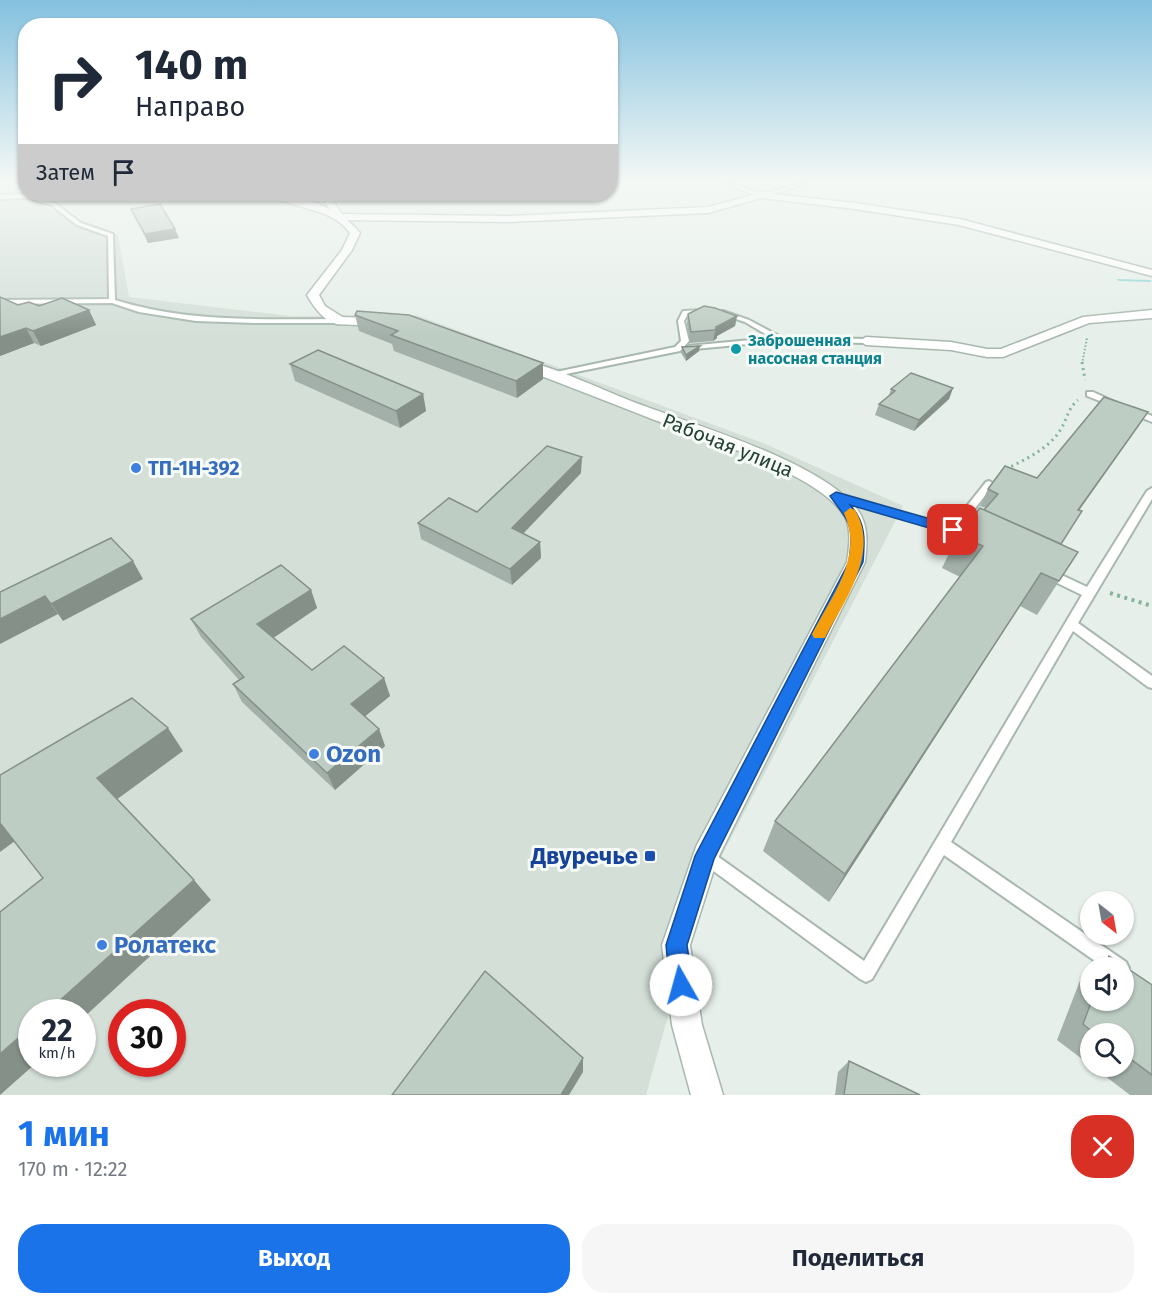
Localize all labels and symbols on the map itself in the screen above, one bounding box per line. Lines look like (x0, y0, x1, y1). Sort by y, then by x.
place label: Заброшенная насосная станция (747, 331, 882, 368)
marker: Заброшенная насосная станция (729, 342, 743, 356)
street label: Рабочая улица (659, 408, 797, 482)
place label: ТП-1Н-392 (148, 456, 240, 480)
marker: ТП-1Н-392 (129, 461, 143, 475)
pin (927, 504, 978, 555)
place label: Ozon (326, 740, 381, 768)
marker: Ozon (307, 747, 321, 761)
place label: Двуречье (530, 842, 638, 870)
marker: Двуречье (643, 849, 657, 863)
north arrow (1080, 891, 1134, 945)
place label: Ролатекс (114, 931, 217, 959)
marker: Ролатекс (95, 938, 109, 952)
position arrow (649, 953, 713, 1017)
speed limit sign: 30 (108, 999, 186, 1077)

